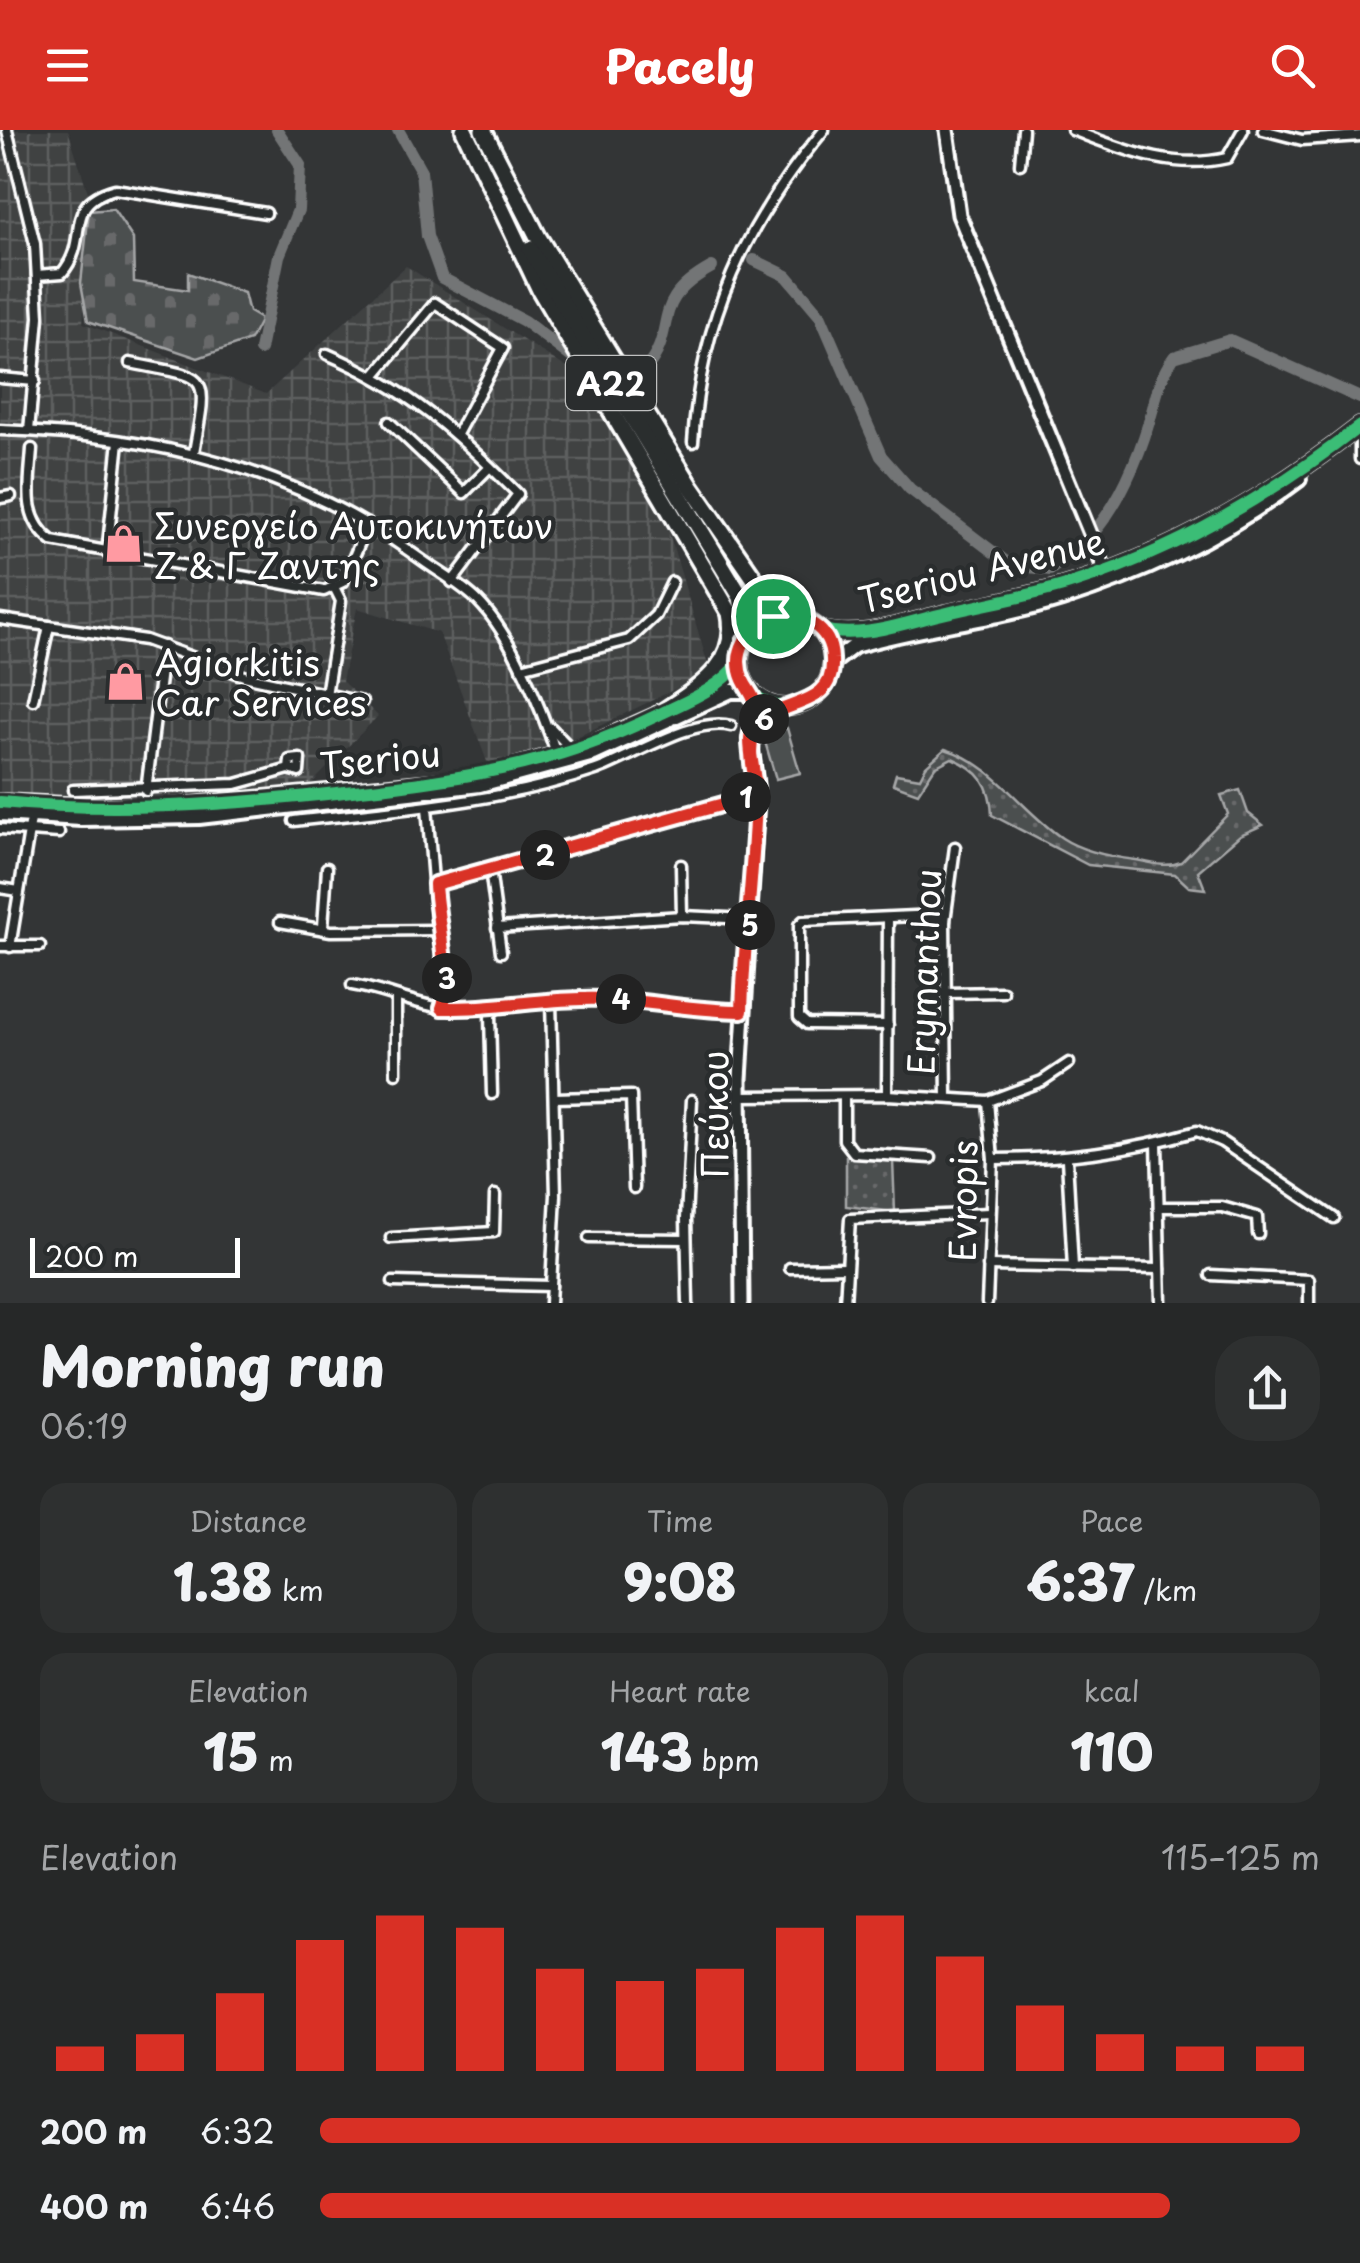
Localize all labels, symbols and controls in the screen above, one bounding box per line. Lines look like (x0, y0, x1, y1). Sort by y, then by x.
text: Pacely (605, 31, 755, 99)
icon: menu (40, 38, 95, 93)
icon: search (1265, 38, 1320, 93)
road number: A22 (566, 356, 656, 410)
place label: Συνεργείο Αυτοκινήτων Ζ & Γ Ζαντης (154, 498, 554, 591)
street label: Tseriou Avenue (852, 513, 1110, 625)
shop icon: Συνεργείο Αυτοκινήτων Ζ & Γ Ζαντης (103, 523, 145, 565)
pin (731, 574, 816, 659)
icon: arrive (746, 589, 801, 644)
place label: Agiorkitis Car Services (155, 635, 366, 728)
shop icon: Agiorkitis Car Services (104, 660, 146, 702)
pin: 6 (739, 694, 789, 744)
text: 6 (754, 697, 774, 740)
street label: Tseriou (317, 725, 443, 791)
pin: 1 (721, 772, 771, 822)
text: 1 (739, 775, 753, 818)
pin: 2 (520, 830, 570, 880)
text: 2 (535, 833, 555, 876)
street label: Erymanthou (893, 868, 953, 1076)
pin: 5 (725, 900, 775, 950)
text: 5 (741, 903, 759, 946)
pin: 3 (422, 953, 472, 1003)
text: 3 (438, 956, 456, 999)
pin: 4 (596, 974, 646, 1024)
text: 4 (611, 977, 631, 1020)
street label: Πεύκου (687, 1051, 740, 1179)
street label: Evropis (934, 1140, 990, 1262)
scale bar (30, 1233, 240, 1278)
text: 200 m (45, 1234, 138, 1277)
text: Morning run (40, 1323, 385, 1406)
button: share (1215, 1336, 1320, 1441)
text: 06:19 (40, 1402, 128, 1450)
text: Distance (190, 1499, 307, 1542)
text: Time (647, 1499, 713, 1542)
text: Pace (1080, 1499, 1143, 1542)
text: 1.38 (173, 1542, 273, 1618)
text: 9:08 (623, 1542, 737, 1618)
text: 6:37 (1026, 1542, 1134, 1618)
text: km (273, 1568, 324, 1611)
text: /km (1134, 1568, 1197, 1611)
text: Elevation (188, 1669, 309, 1712)
text: Heart rate (609, 1669, 751, 1712)
text: kcal (1084, 1669, 1140, 1712)
text: 15 (203, 1712, 259, 1788)
text: 143 (600, 1712, 693, 1788)
text: 110 (1070, 1712, 1153, 1788)
text: m (259, 1738, 294, 1781)
text: bpm (693, 1738, 760, 1781)
text: Elevation (40, 1833, 178, 1881)
text: 115–125 m (1161, 1833, 1320, 1881)
text: 200 m (40, 2107, 147, 2155)
text: 6:32 (200, 2107, 275, 2155)
text: 400 m (40, 2182, 148, 2230)
text: 6:46 (200, 2182, 275, 2230)

